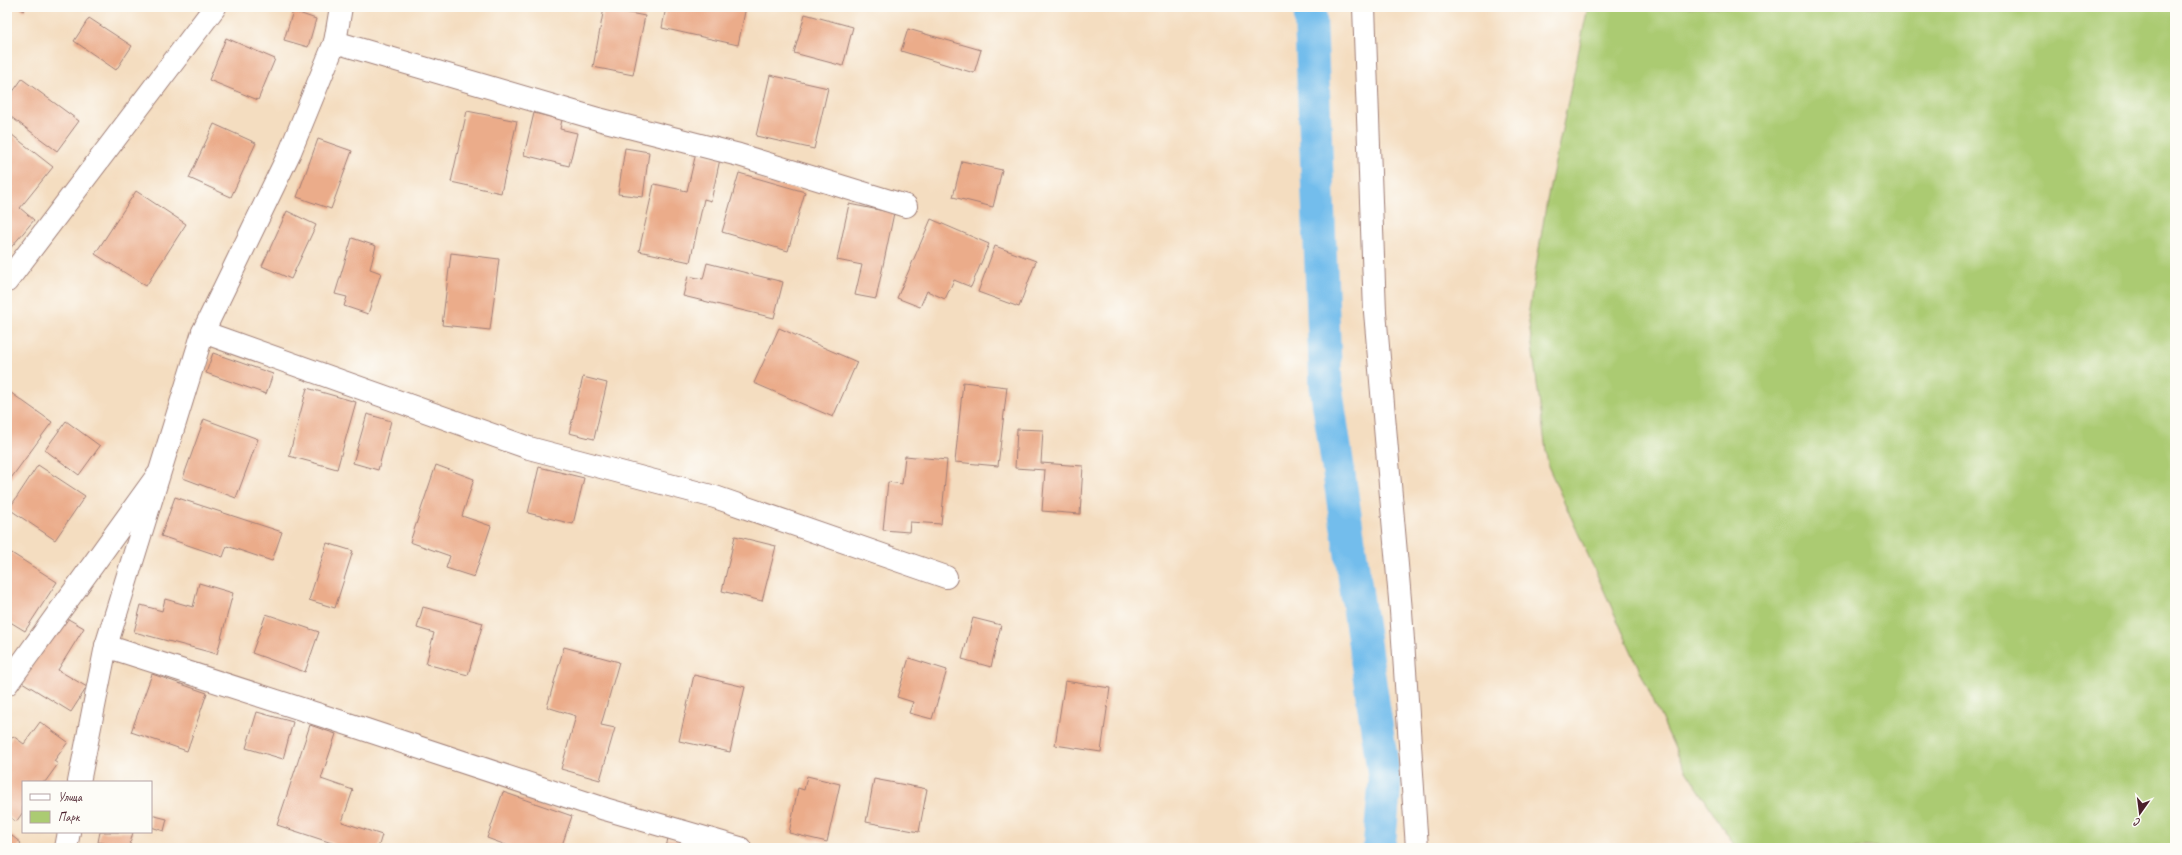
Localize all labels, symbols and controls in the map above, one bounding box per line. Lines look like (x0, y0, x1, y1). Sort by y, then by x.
legend (22, 781, 152, 833)
text: Улица (58, 789, 83, 805)
north arrow (2120, 793, 2160, 833)
text: Парк (58, 809, 81, 825)
text: С (2132, 815, 2142, 830)

